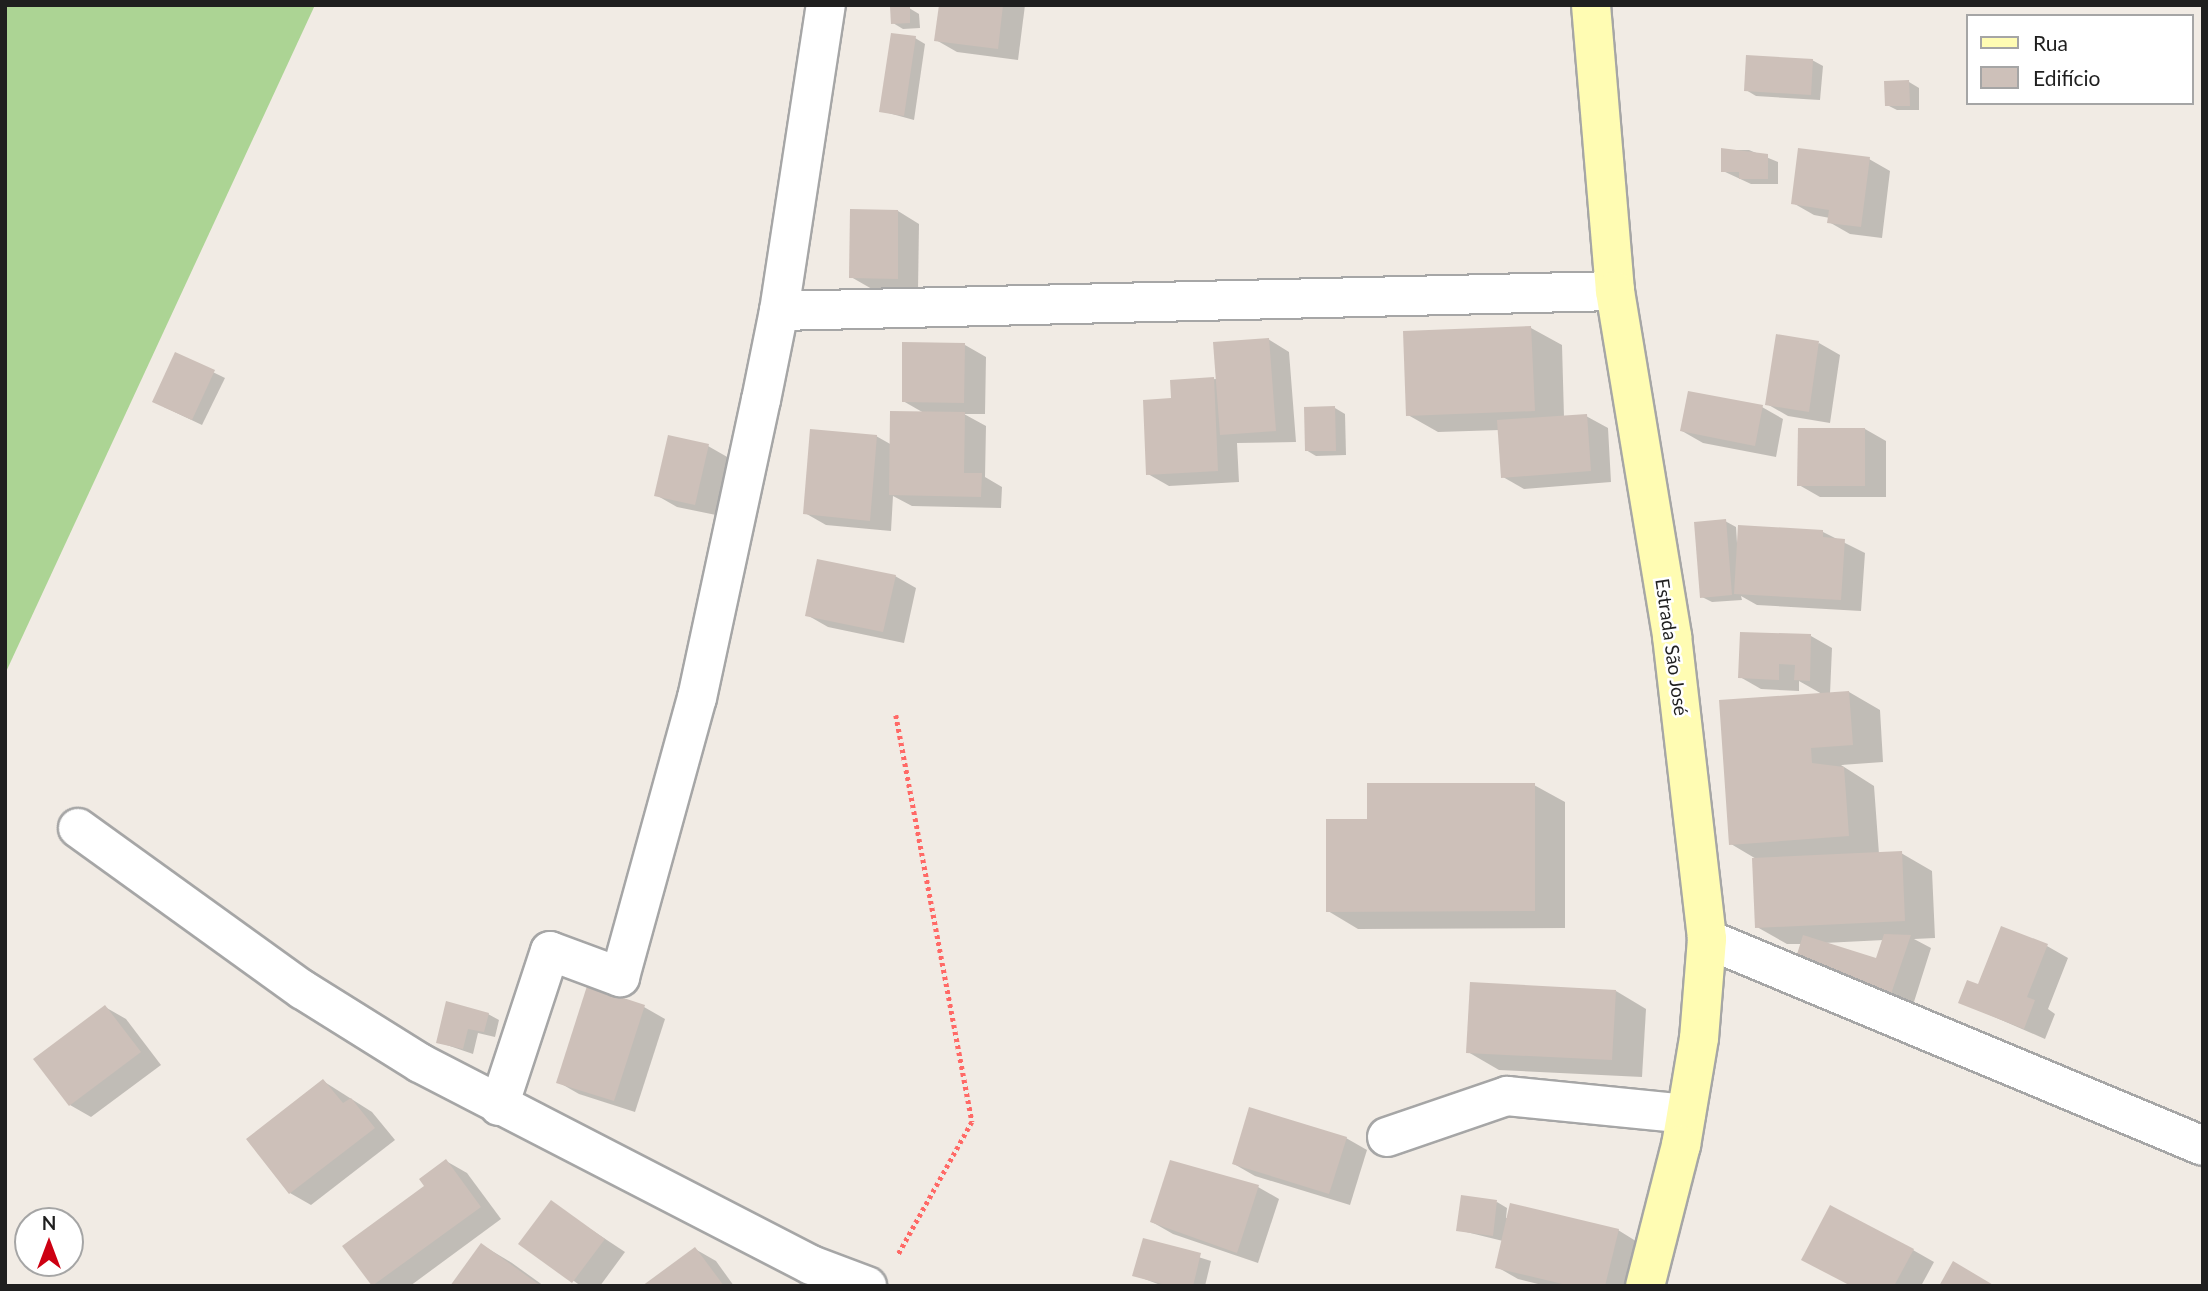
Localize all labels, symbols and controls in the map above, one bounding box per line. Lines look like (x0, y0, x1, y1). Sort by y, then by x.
legend (1966, 14, 2194, 105)
text: Rua (2033, 30, 2068, 55)
text: Edifício (2033, 65, 2100, 90)
street label: Estrada São José (1651, 577, 1693, 717)
north arrow (14, 1207, 84, 1277)
text: N (42, 1211, 56, 1234)

